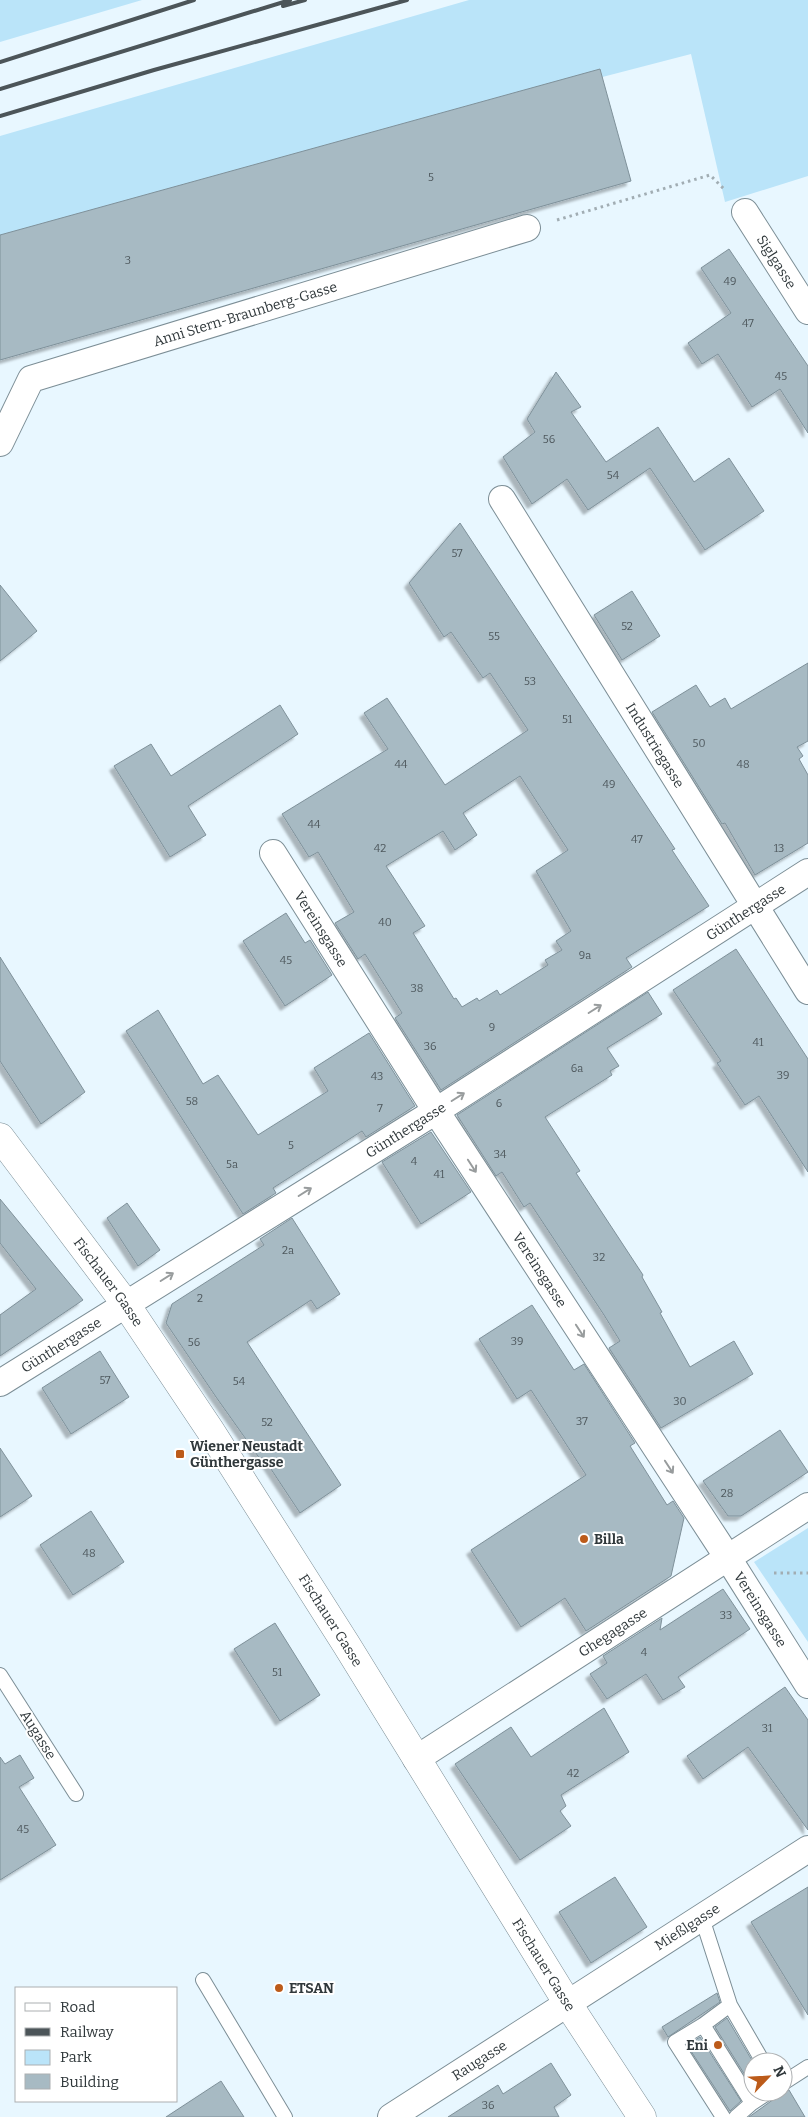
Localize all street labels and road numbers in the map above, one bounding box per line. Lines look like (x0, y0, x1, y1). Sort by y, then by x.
street label: Siglgasse (753, 232, 800, 292)
street label: Anni Stern-Braunberg-Gasse (151, 278, 339, 350)
street label: Industriegasse (622, 700, 688, 791)
street label: Günthergasse (703, 880, 789, 944)
street label: Vereinsgasse (291, 888, 351, 970)
street label: Günthergasse (362, 1099, 449, 1161)
street label: Vereinsgasse (509, 1229, 570, 1311)
street label: Fischauer Gasse (70, 1234, 147, 1330)
street label: Günthergasse (18, 1313, 104, 1376)
street label: Vereinsgasse (730, 1569, 791, 1650)
street label: Fischauer Gasse (295, 1571, 366, 1670)
street label: Ghegagasse (575, 1604, 650, 1660)
street label: Augasse (16, 1707, 60, 1763)
street label: Mießlgasse (652, 1900, 723, 1954)
street label: Fischauer Gasse (509, 1915, 579, 2014)
street label: Raugasse (449, 2036, 510, 2084)

